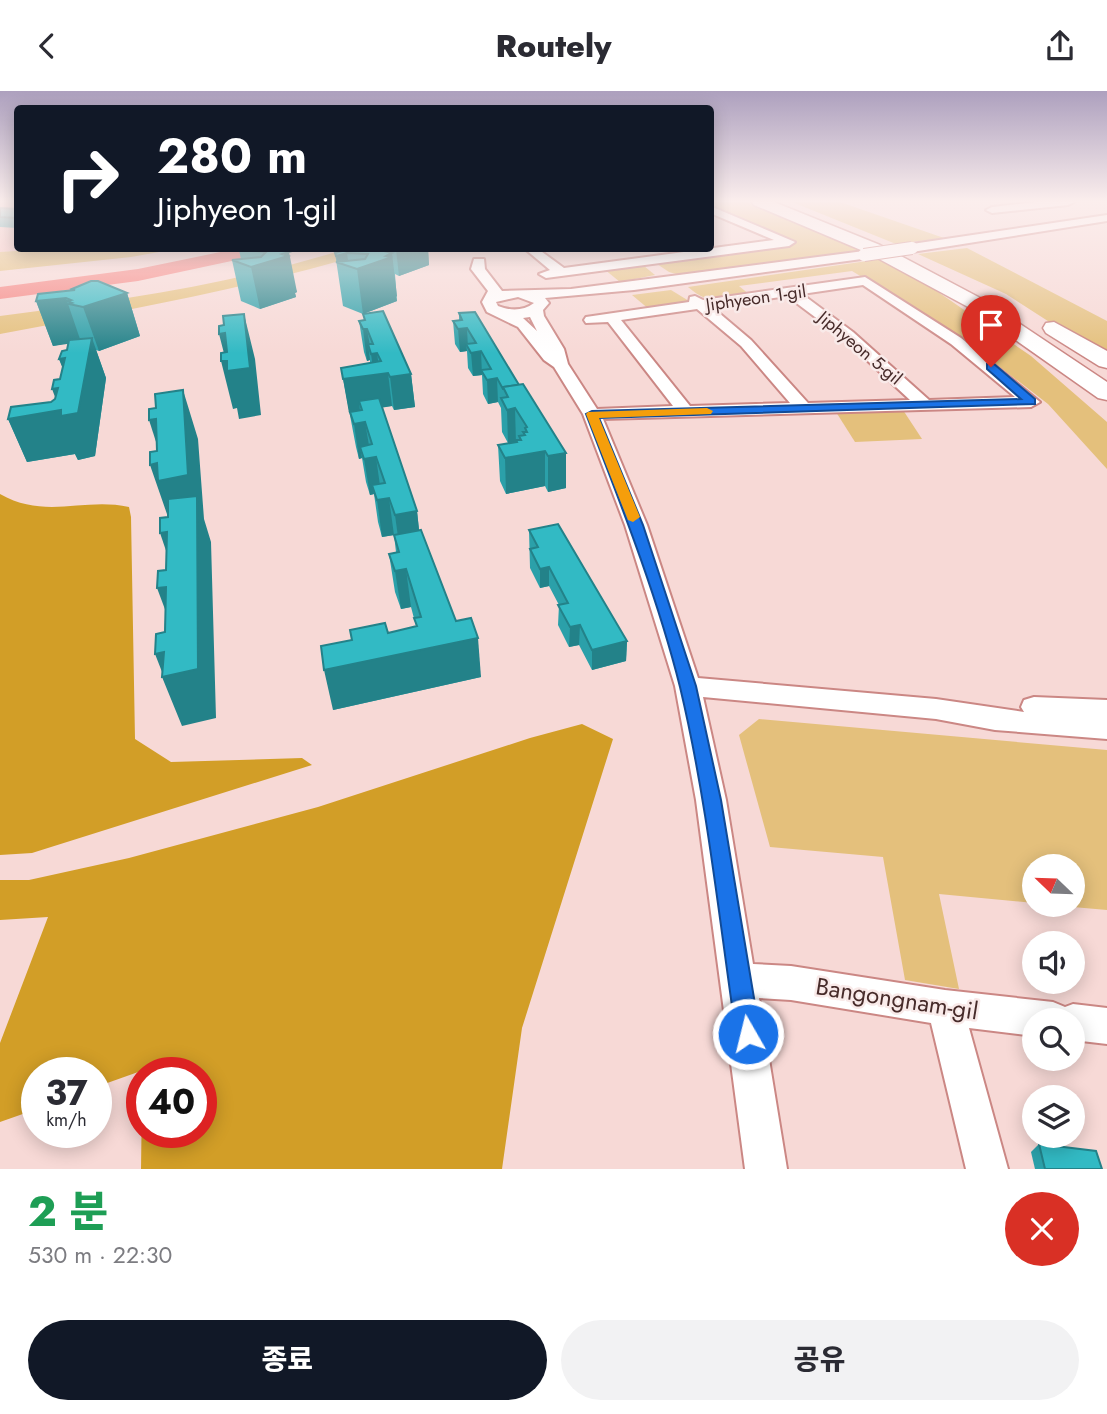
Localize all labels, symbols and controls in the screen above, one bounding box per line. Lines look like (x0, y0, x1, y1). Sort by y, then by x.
text: Routely (496, 23, 611, 69)
icon: back (28, 27, 66, 65)
icon: share (1041, 27, 1079, 65)
text: 280 m (157, 121, 307, 191)
icon: right (42, 133, 133, 224)
text: Jiphyeon 1-gil (157, 186, 337, 232)
street label: Jiphyeon 1-gil (702, 278, 808, 318)
pin (961, 295, 1021, 367)
street label: Jiphyeon 5-gil (811, 304, 908, 391)
icon: arrive (972, 306, 1010, 344)
north arrow (1022, 854, 1085, 917)
map controls (1022, 854, 1085, 1148)
button: sound (1022, 931, 1085, 994)
street label: Bangongnam-gil (813, 968, 981, 1029)
position arrow (711, 997, 785, 1071)
button: search (1022, 1008, 1085, 1071)
speed limit sign: 40 (126, 1057, 217, 1148)
text: 37 (45, 1068, 88, 1118)
button: layers (1022, 1085, 1085, 1148)
text: km/h (46, 1107, 87, 1133)
text: 2 분 (28, 1181, 108, 1242)
button: close (1005, 1192, 1079, 1266)
text: 530 m · 22:30 (28, 1238, 172, 1272)
button: 종료 (28, 1320, 547, 1400)
button: 공유 (561, 1320, 1079, 1400)

